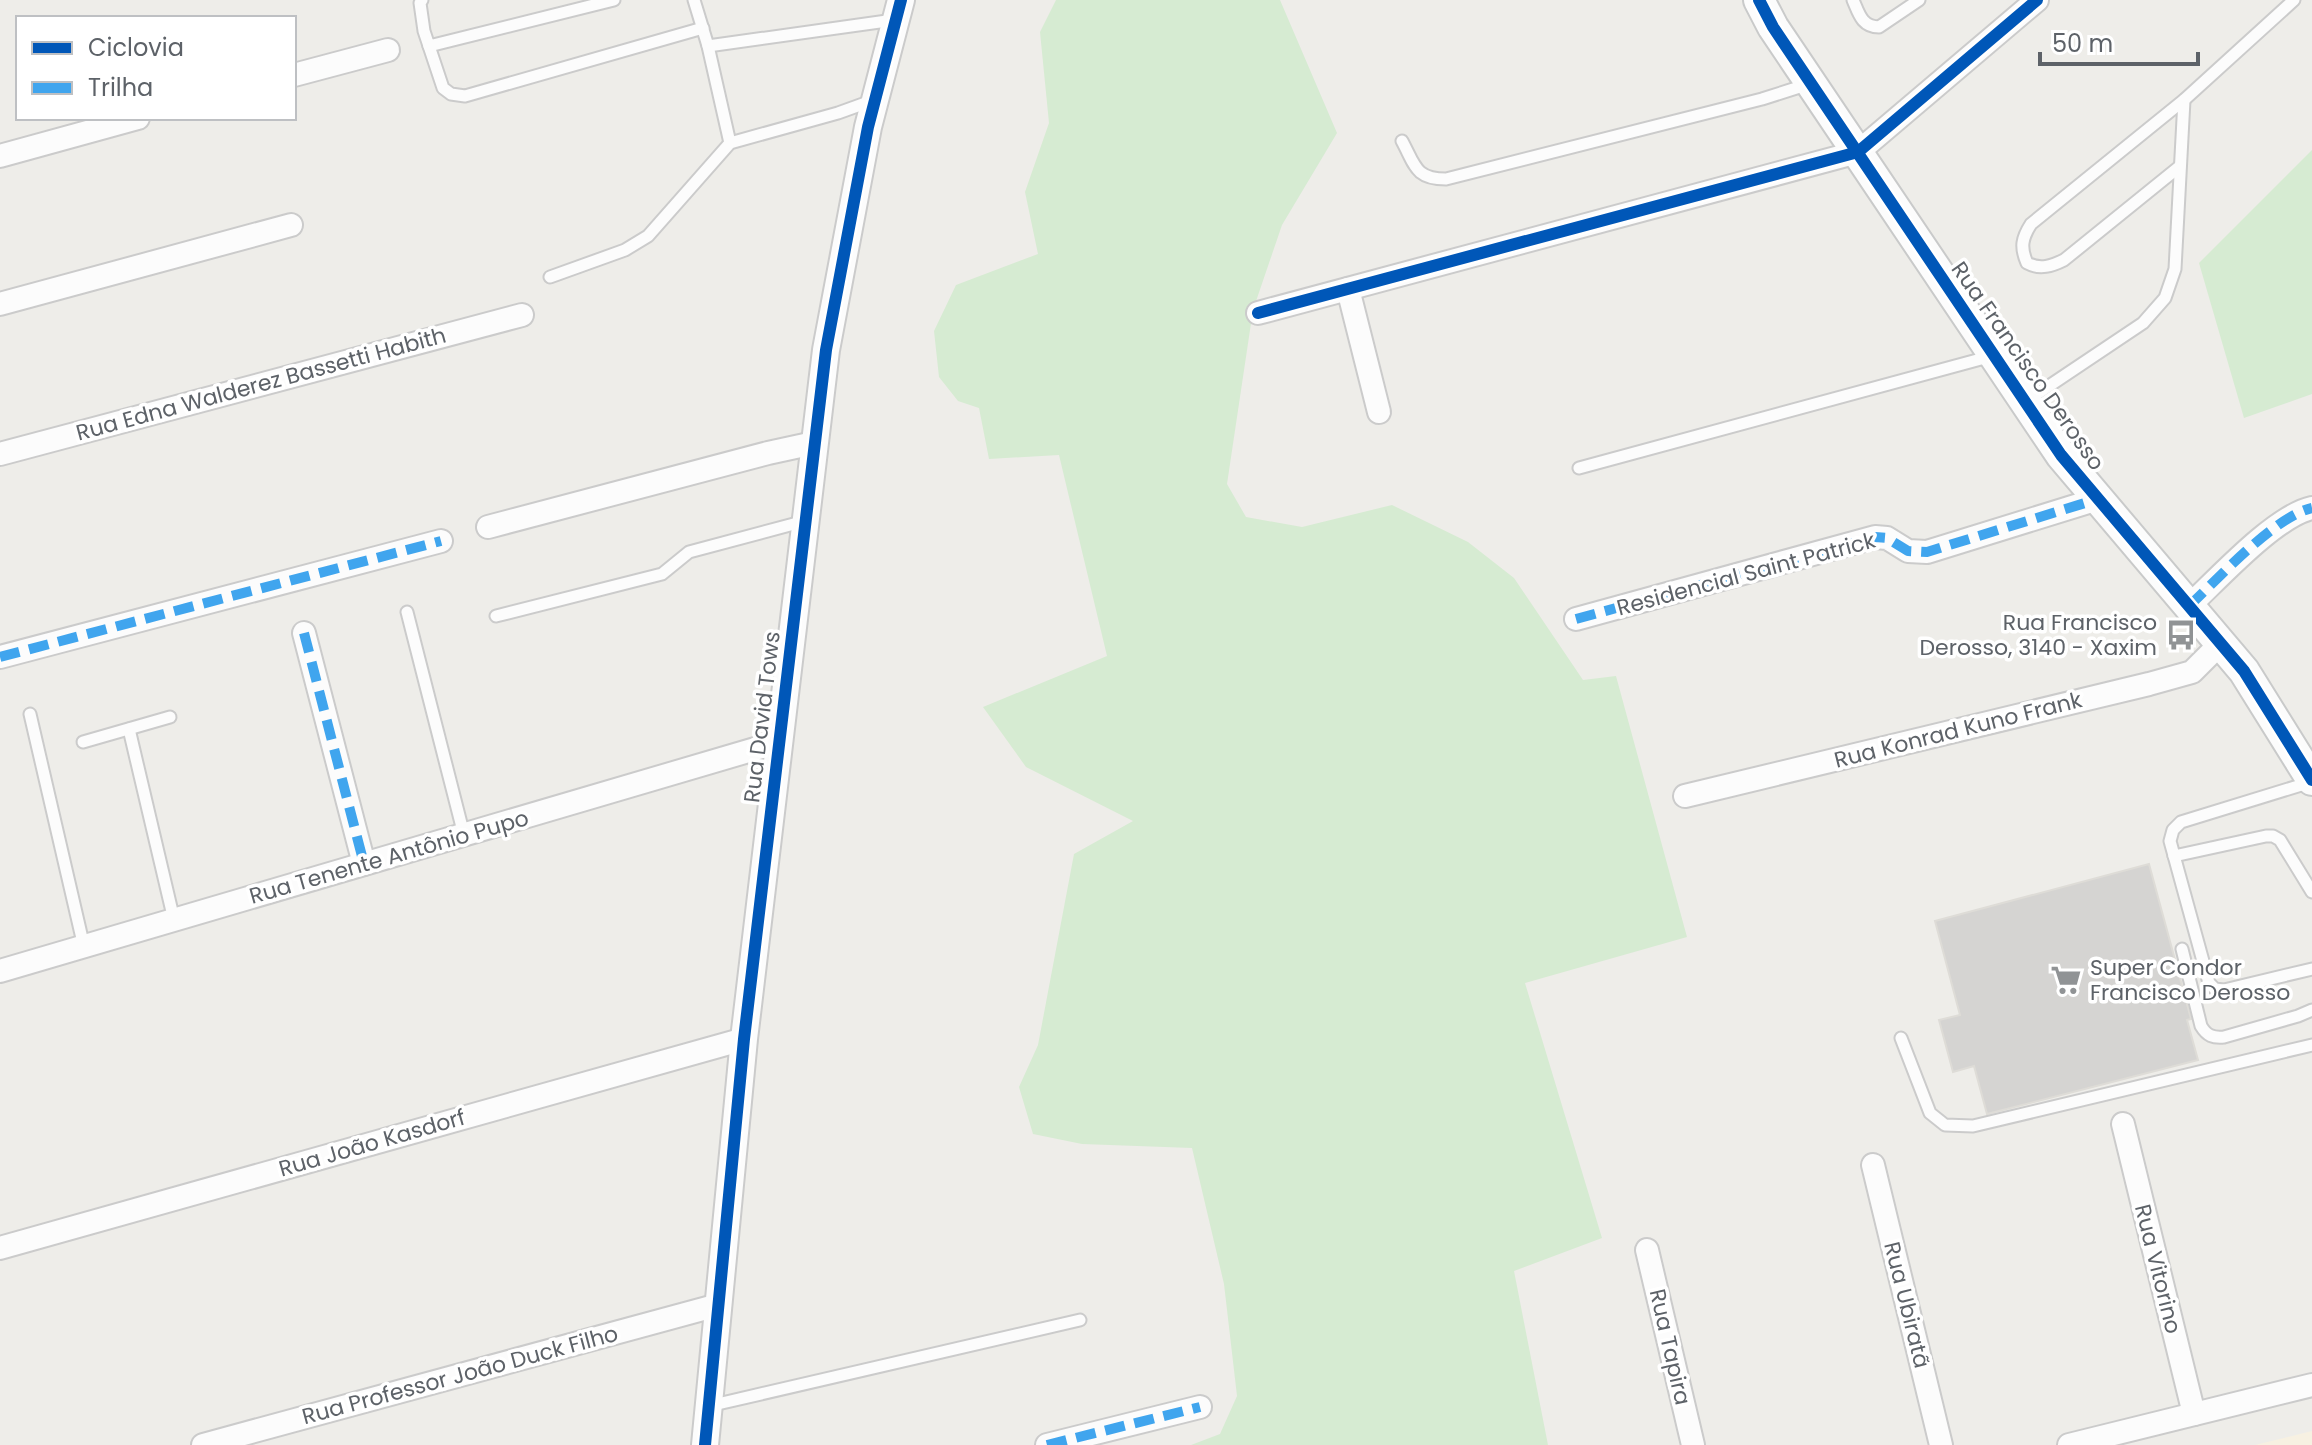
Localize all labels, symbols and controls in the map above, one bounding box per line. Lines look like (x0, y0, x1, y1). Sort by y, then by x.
legend (16, 16, 296, 120)
scale bar (2040, 16, 2198, 66)
text: 50 m (2052, 27, 2113, 60)
text: Ciclovia (88, 31, 184, 64)
text: Trilha (88, 71, 153, 104)
street label: Rua Francisco Derosso (1944, 255, 2112, 477)
street label: Rua Edna Walderez Bassetti Habith (73, 320, 449, 448)
street label: Residencial Saint Patrick (1613, 524, 1879, 623)
place label: Rua Francisco Derosso, 3140 - Xaxim (1920, 607, 2157, 663)
bus stop icon: Rua Francisco Derosso, 3140 - Xaxim (2164, 618, 2198, 652)
street label: Rua David Tows (736, 629, 788, 805)
street label: Rua Konrad Kuno Frank (1831, 684, 2086, 776)
street label: Rua Tenente Antônio Pupo (246, 802, 532, 912)
place label: Super Condor Francisco Derosso (2090, 952, 2290, 1008)
supermarket icon: Super Condor Francisco Derosso (2049, 963, 2083, 997)
street label: Rua João Kasdorf (275, 1102, 469, 1184)
street label: Rua Vitorino (2127, 1201, 2189, 1337)
street label: Rua Ubiratã (1876, 1239, 1938, 1371)
street label: Rua Tapira (1642, 1286, 1698, 1408)
street label: Rua Professor João Duck Filho (299, 1318, 621, 1432)

